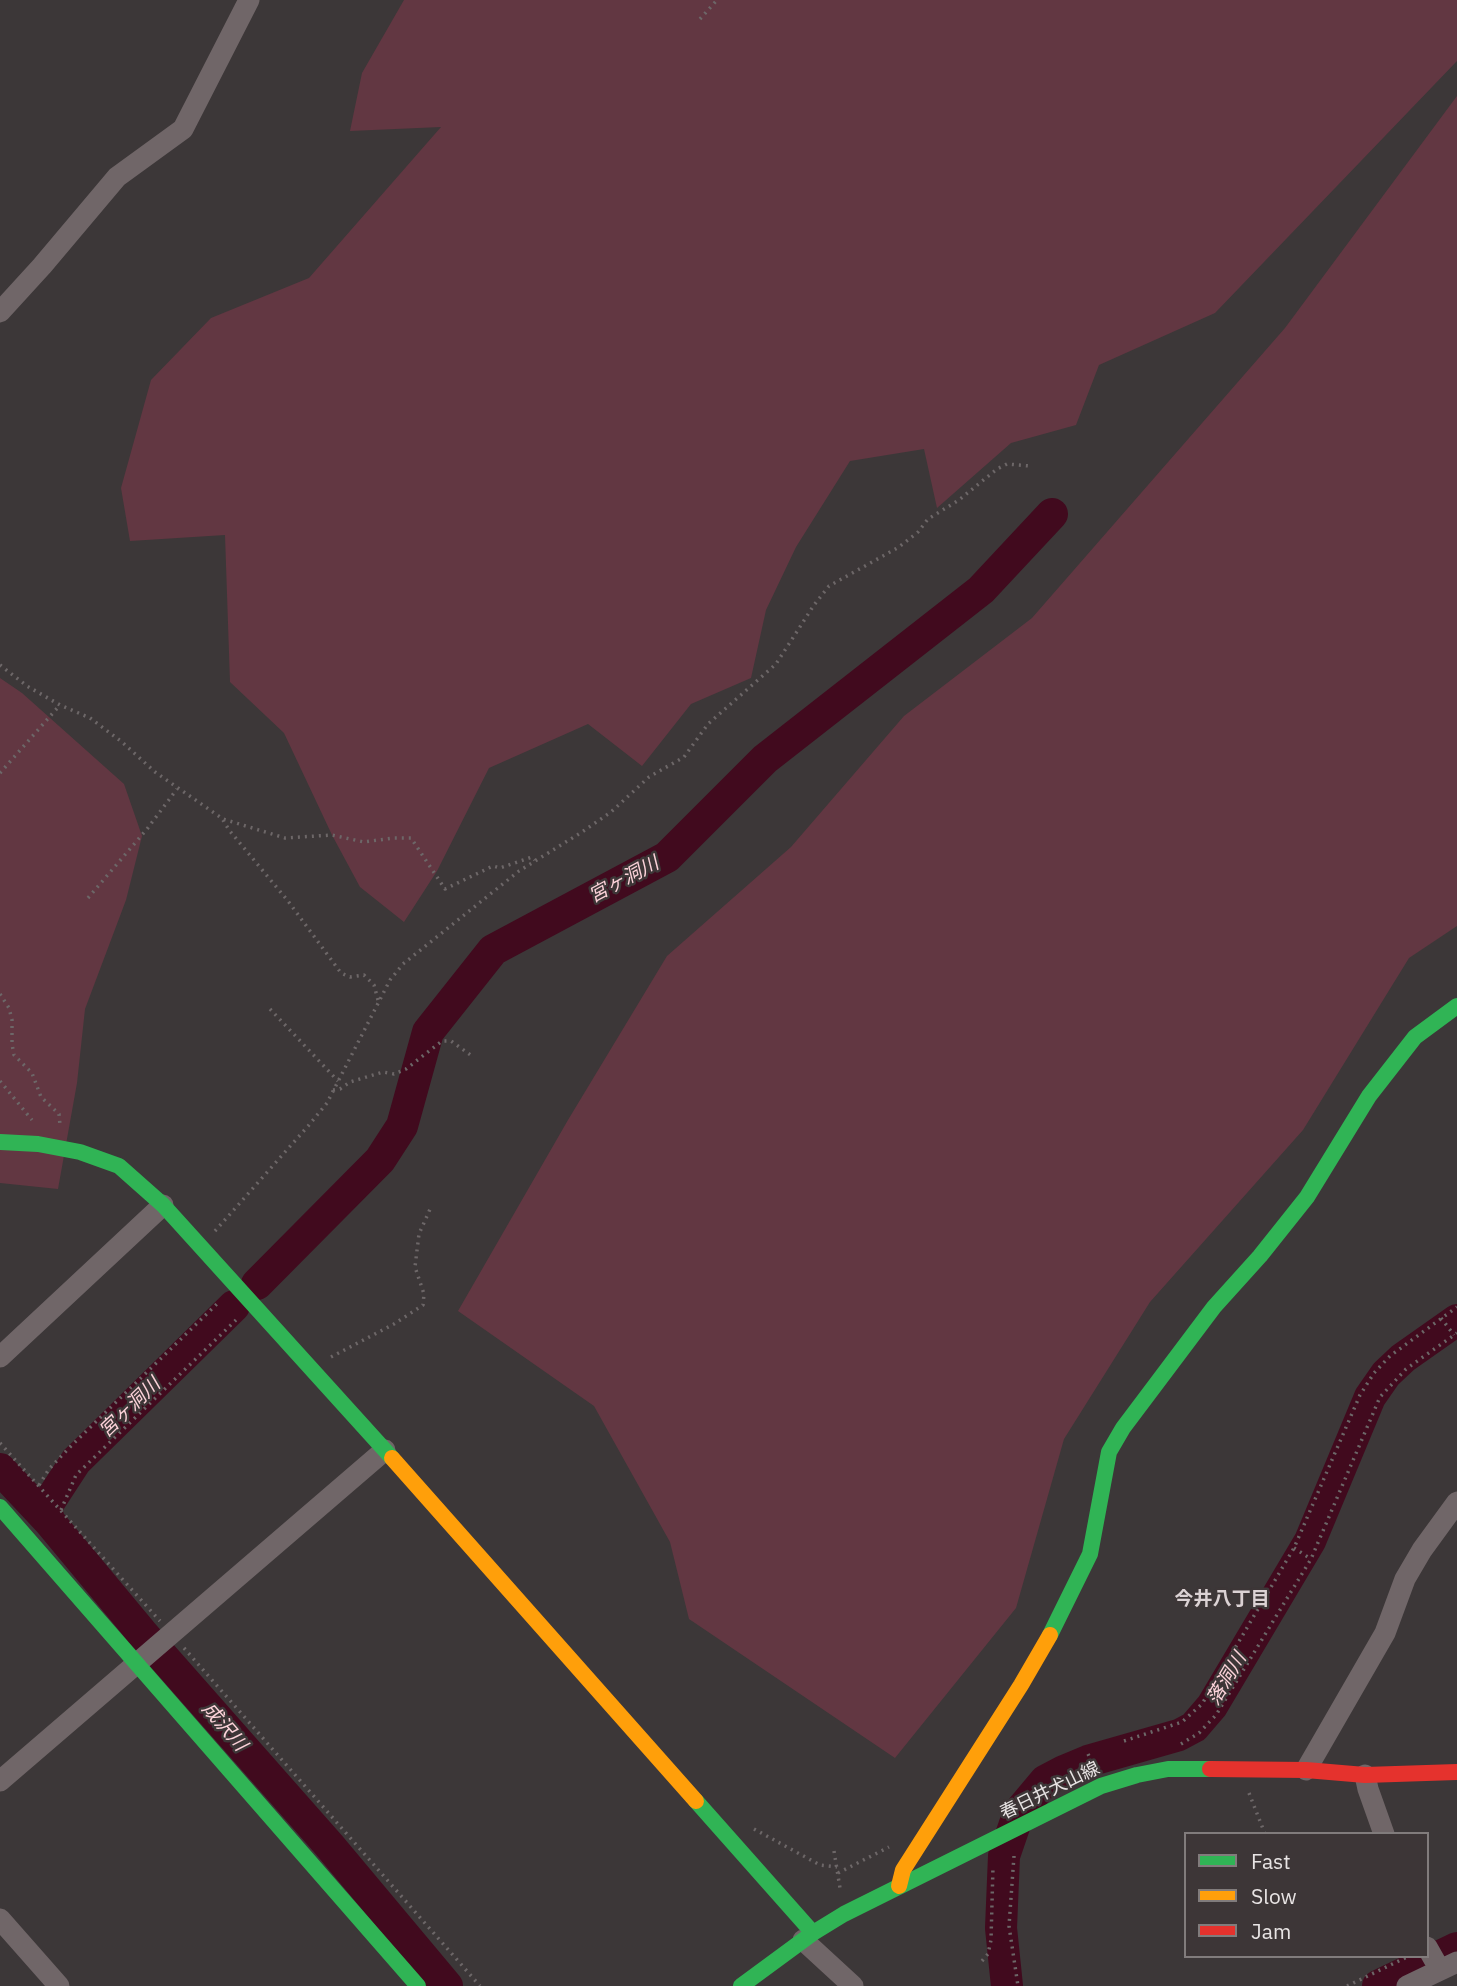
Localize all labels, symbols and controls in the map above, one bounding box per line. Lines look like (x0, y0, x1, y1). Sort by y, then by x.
water label: 宮ヶ洞川 (585, 852, 663, 908)
water label: 宮ヶ洞川 (95, 1373, 165, 1443)
district label: 今井八丁目 (1175, 1589, 1269, 1611)
water label: 落洞川 (1203, 1649, 1251, 1709)
water label: 成沢川 (197, 1698, 251, 1756)
street label: 春日井犬山線 (997, 1758, 1103, 1824)
legend (1184, 1832, 1429, 1958)
text: Fast (1251, 1847, 1291, 1875)
text: Slow (1251, 1882, 1297, 1910)
text: Jam (1251, 1917, 1291, 1945)

